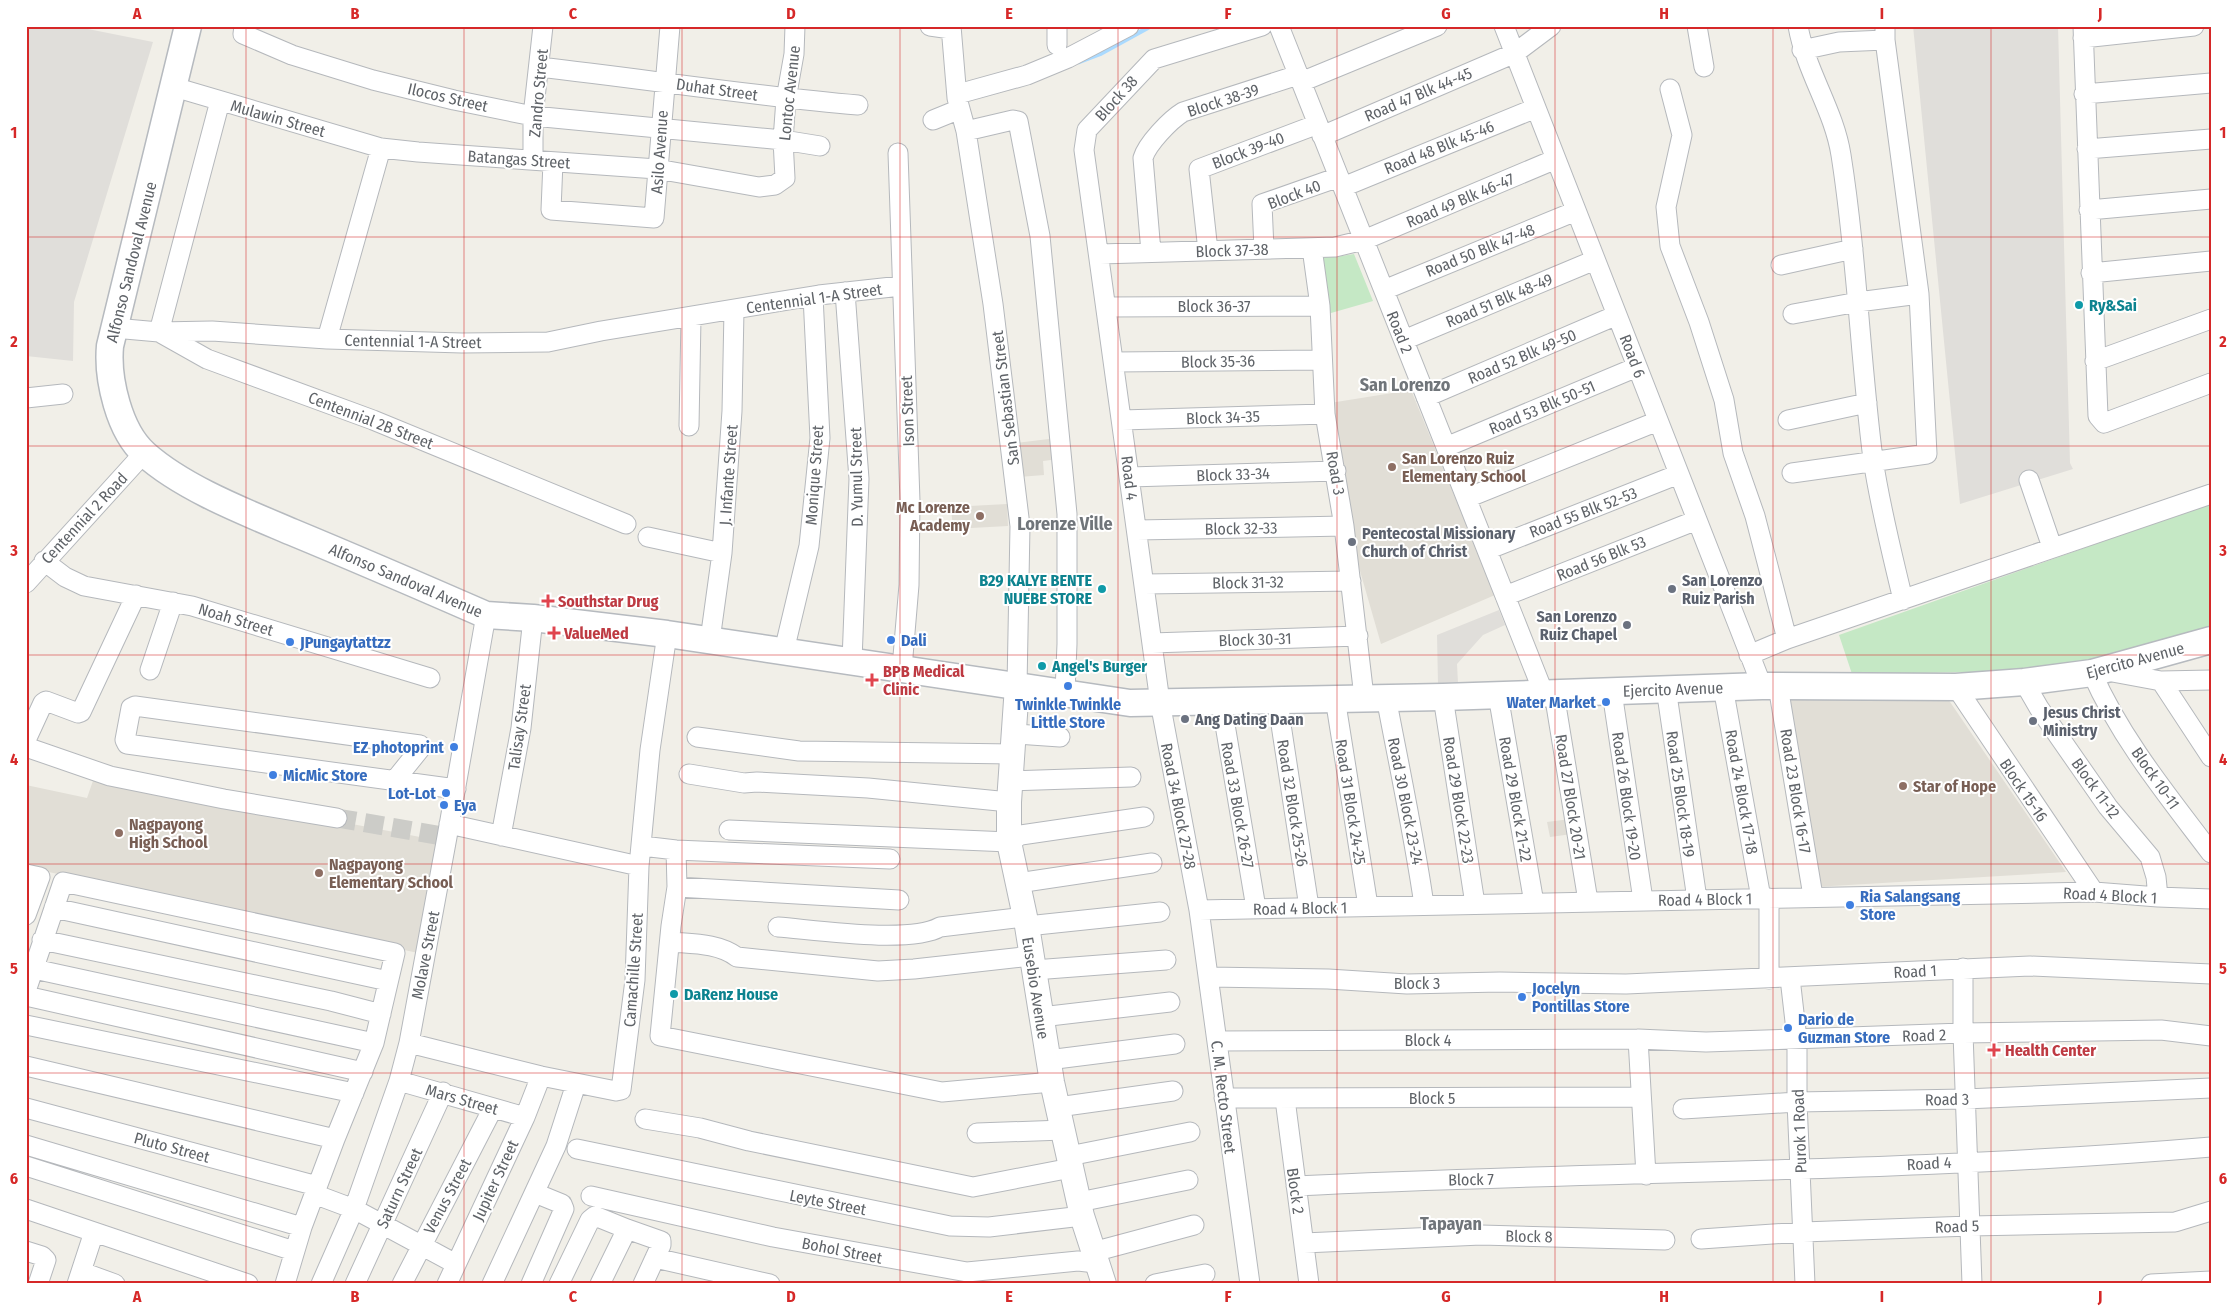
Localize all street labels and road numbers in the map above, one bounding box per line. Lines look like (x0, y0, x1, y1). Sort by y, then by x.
street label: Lontoc Avenue (775, 44, 804, 142)
street label: Zandro Street (525, 47, 552, 138)
street label: Road 47 Blk 44-45 (1362, 63, 1475, 126)
street label: Block 38 (1091, 72, 1142, 125)
street label: Duhat Street (675, 74, 760, 105)
street label: Ilocos Street (406, 79, 491, 116)
street label: Block 38-39 (1185, 80, 1262, 121)
street label: Mulawin Street (228, 96, 328, 141)
street label: Asilo Avenue (647, 110, 672, 194)
street label: Road 48 Blk 45-46 (1381, 117, 1497, 178)
street label: Block 39-40 (1209, 128, 1287, 173)
street label: Batangas Street (467, 146, 572, 173)
street label: Road 49 Blk 46-47 (1403, 169, 1518, 232)
street label: Block 40 (1265, 176, 1323, 213)
street label: Alfonso Sandoval Avenue (102, 180, 161, 344)
street label: Road 50 Blk 47-48 (1423, 220, 1538, 281)
street label: Block 37-38 (1195, 240, 1269, 261)
street label: Road 51 Blk 48-49 (1443, 269, 1556, 332)
street label: Centennial 1-A Street (745, 279, 884, 317)
street label: Block 36-37 (1177, 297, 1251, 316)
street label: Road 2 (1382, 308, 1417, 356)
street label: Road 52 Blk 49-50 (1465, 325, 1579, 388)
street label: San Sebastian Street (988, 329, 1023, 466)
street label: Centennial 1-A Street (344, 331, 482, 352)
street label: Road 6 (1616, 332, 1649, 381)
street label: Block 35-36 (1181, 351, 1255, 372)
street label: Ison Street (897, 374, 918, 447)
street label: Road 53 Blk 50-51 (1486, 377, 1598, 438)
street label: Centennial 2B Street (306, 388, 437, 453)
street label: Block 34-35 (1186, 407, 1260, 428)
street label: J. Infante Street (715, 423, 742, 526)
street label: Monique Street (802, 424, 828, 526)
street label: D. Yumul Street (846, 426, 867, 527)
street label: Road 3 (1322, 450, 1349, 496)
street label: Road 4 (1117, 455, 1142, 502)
street label: Block 33-34 (1196, 464, 1270, 485)
street label: Centennial 2 Road (37, 469, 131, 568)
street label: Road 55 Blk 52-53 (1527, 483, 1640, 542)
street label: Block 32-33 (1204, 518, 1278, 539)
street label: Road 56 Blk 53 (1554, 532, 1649, 585)
street label: Alfonso Sandoval Avenue (326, 539, 486, 621)
street label: Block 31-32 (1212, 572, 1284, 593)
street label: Noah Street (196, 599, 276, 640)
street label: Block 30-31 (1218, 629, 1292, 650)
street label: Ejercito Avenue (2084, 638, 2186, 683)
street label: Ejercito Avenue (1622, 678, 1724, 701)
street label: Talisay Street (504, 682, 535, 772)
street label: Road 23 Block 16-17 (1776, 727, 1815, 855)
street label: Road 24 Block 17-18 (1721, 728, 1762, 856)
street label: Road 25 Block 18-19 (1662, 730, 1699, 859)
street label: Road 26 Block 19-20 (1608, 731, 1645, 861)
street label: Road 27 Block 20-21 (1551, 733, 1590, 861)
street label: Road 29 Block 22-23 (1439, 735, 1478, 865)
street label: Road 29 Block 21-22 (1495, 735, 1536, 863)
street label: Road 30 Block 23-24 (1384, 736, 1427, 867)
street label: Road 32 Block 25-26 (1273, 738, 1312, 868)
street label: Road 31 Block 24-25 (1331, 738, 1370, 866)
street label: Road 33 Block 26-27 (1217, 740, 1258, 870)
street label: Road 34 Block 27-28 (1157, 741, 1200, 871)
street label: Block 10-11 (2127, 744, 2184, 813)
street label: Block 15-16 (1996, 755, 2052, 825)
street label: Block 11-12 (2067, 755, 2124, 822)
street label: Road 4 Block 1 (2063, 884, 2157, 907)
street label: Road 4 Block 1 (1658, 889, 1752, 910)
street label: Road 4 Block 1 (1253, 898, 1347, 919)
street label: Molave Street (408, 909, 444, 1001)
street label: Camachille Street (620, 911, 647, 1028)
street label: Eusebio Avenue (1018, 936, 1053, 1041)
street label: Road 1 (1893, 961, 1937, 982)
street label: Block 3 (1394, 974, 1440, 993)
street label: Road 2 (1902, 1025, 1946, 1046)
street label: Block 4 (1404, 1031, 1452, 1050)
street label: C. M. Recto Street (1207, 1040, 1240, 1155)
street label: Mars Street (423, 1080, 501, 1119)
street label: Block 5 (1409, 1089, 1455, 1108)
street label: Purok 1 Road (1789, 1089, 1810, 1173)
street label: Road 3 (1925, 1090, 1969, 1109)
street label: Pluto Street (132, 1128, 212, 1167)
street label: Jupiter Street (468, 1136, 523, 1224)
street label: Saturn Street (373, 1144, 427, 1231)
street label: Road 4 (1906, 1153, 1952, 1174)
street label: Venus Street (420, 1155, 476, 1237)
street label: Block 2 (1283, 1167, 1308, 1215)
street label: Block 7 (1448, 1170, 1495, 1189)
street label: Leyte Street (788, 1186, 869, 1219)
street label: Road 5 (1935, 1216, 1979, 1237)
street label: Block 8 (1505, 1227, 1553, 1246)
street label: Bohol Street (800, 1233, 884, 1268)

